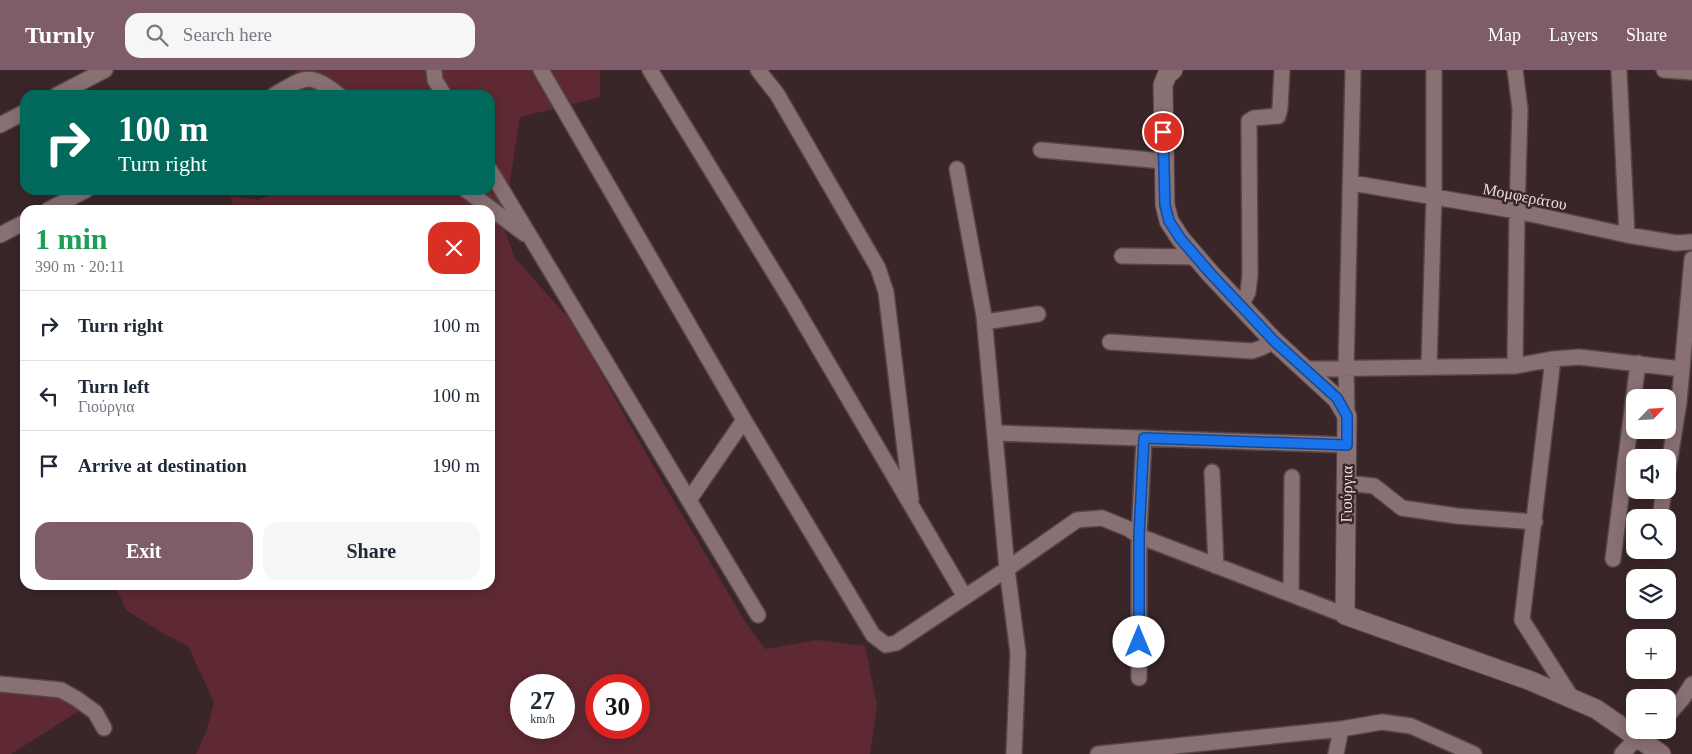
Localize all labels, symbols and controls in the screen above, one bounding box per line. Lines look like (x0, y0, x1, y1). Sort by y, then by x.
search box (125, 13, 475, 58)
icon: search (143, 21, 171, 49)
text: Turnly (25, 22, 95, 48)
text: Search here (183, 24, 272, 45)
text: Map (1488, 25, 1521, 45)
text: Layers (1549, 25, 1598, 45)
text: Share (1626, 25, 1667, 45)
icon: right (35, 110, 100, 175)
text: 100 m (118, 110, 208, 149)
pin (1142, 111, 1184, 153)
icon: arrive (1149, 118, 1177, 146)
text: Turn right (118, 151, 207, 176)
street label: Μομφεράτου (1481, 180, 1569, 214)
text: 1 min (35, 222, 108, 255)
button: close (428, 222, 480, 274)
text: 390 m · 20:11 (35, 258, 125, 275)
icon: right (35, 312, 63, 340)
text: Turn right (78, 315, 163, 336)
text: 100 m (432, 315, 480, 336)
text: Turn left (78, 376, 150, 397)
icon: left (35, 382, 63, 410)
text: 100 m (432, 385, 480, 406)
north arrow (1626, 389, 1676, 439)
map controls (1626, 389, 1676, 739)
text: Γιούργια (78, 398, 135, 415)
button: sound (1626, 449, 1676, 499)
icon: arrive (35, 452, 63, 480)
text: Arrive at destination (78, 455, 247, 476)
text: 190 m (432, 455, 480, 476)
street label: Γιούργια (1338, 465, 1357, 522)
button: search (1626, 509, 1676, 559)
button: Exit (35, 522, 253, 580)
button: Share (263, 522, 480, 580)
button: layers (1626, 569, 1676, 619)
position arrow (1112, 615, 1164, 667)
button: + (1626, 629, 1676, 679)
speed limit sign: 30 (585, 674, 650, 739)
text: 27 (530, 687, 555, 714)
button: − (1626, 689, 1676, 739)
text: km/h (530, 712, 555, 726)

